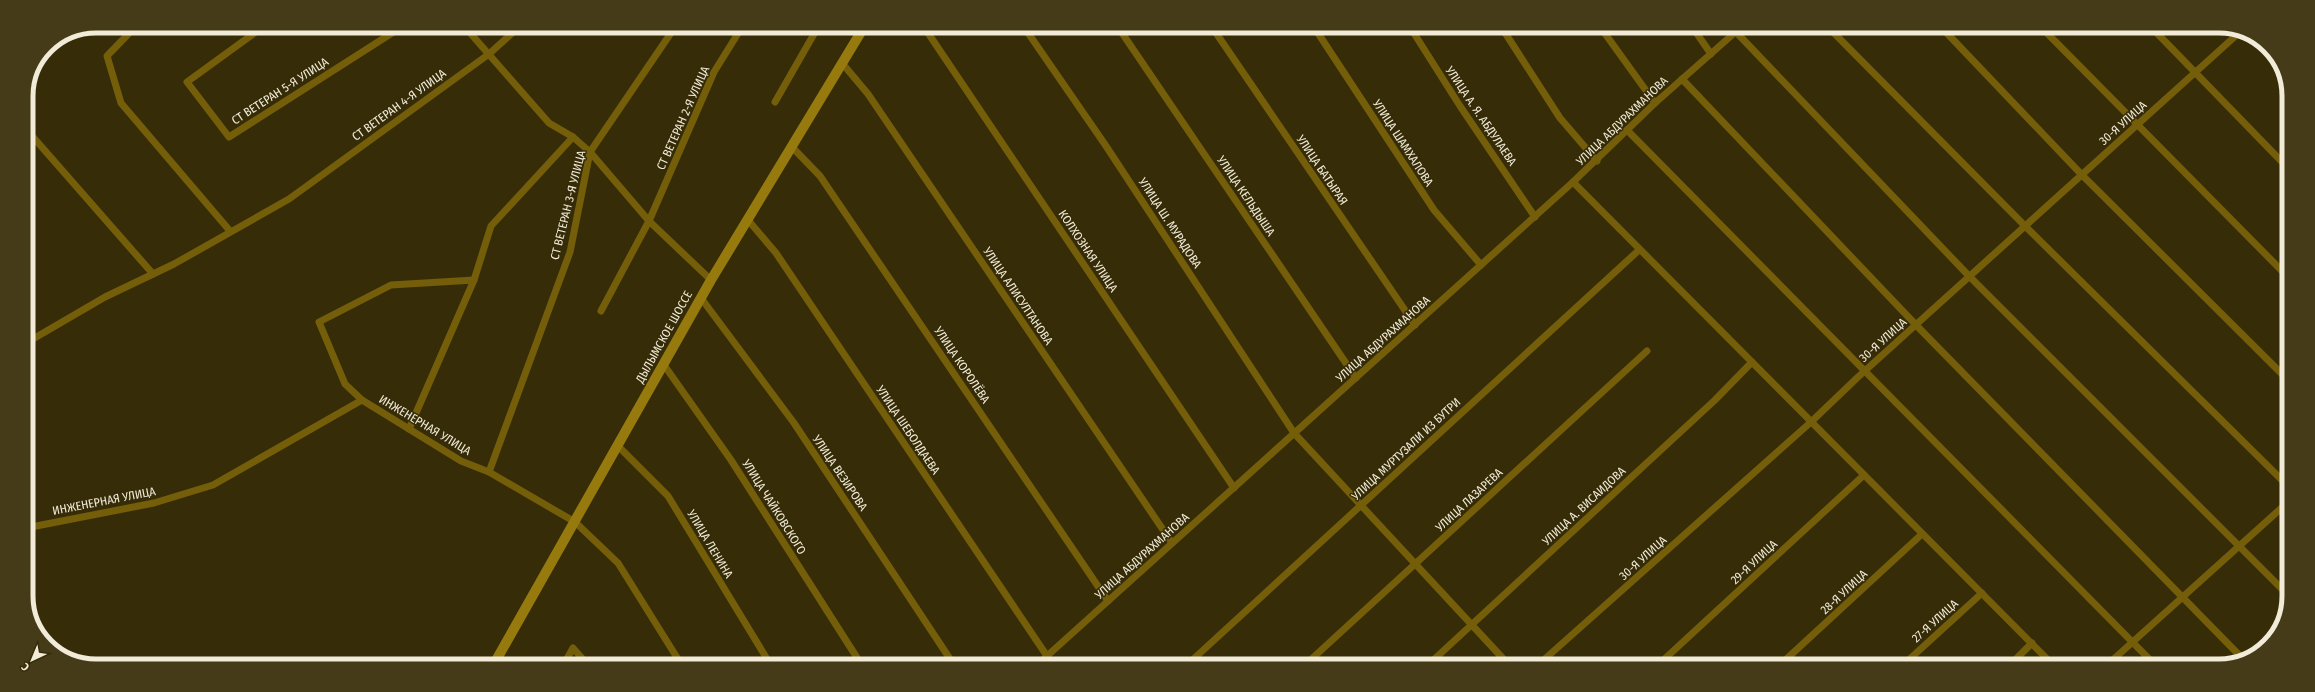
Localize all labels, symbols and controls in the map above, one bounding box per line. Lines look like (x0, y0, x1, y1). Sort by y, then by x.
street label: СТ ВЕТЕРАН 5-Я УЛИЦА (229, 54, 331, 127)
street label: СТ ВЕТЕРАН 2-Я УЛИЦА (654, 63, 712, 172)
street label: УЛИЦА А. Я. АБДУЛАЕВА (1442, 63, 1520, 169)
street label: СТ ВЕТЕРАН 4-Я УЛИЦА (349, 66, 449, 144)
street label: УЛИЦА АБДУРАХМАНОВА (1573, 73, 1671, 169)
street label: УЛИЦА ШАМХАЛОВА (1369, 96, 1437, 190)
street label: 30-Я УЛИЦА (2096, 98, 2150, 148)
street label: УЛИЦА БАТЫРАЯ (1293, 132, 1350, 208)
street label: СТ ВЕТЕРАН 3-Я УЛИЦА (548, 148, 589, 261)
street label: УЛИЦА КЕЛЬДЫША (1214, 153, 1278, 239)
street label: УЛИЦА Ш. МУРАДОВА (1135, 174, 1205, 271)
street label: КОЛХОЗНАЯ УЛИЦА (1055, 207, 1121, 295)
street label: УЛИЦА АЛИСУЛТАНОВА (980, 244, 1056, 348)
street label: ДЫЛЫМСКОЕ ШОССЕ (632, 288, 695, 386)
street label: УЛИЦА АБДУРАХМАНОВА (1332, 293, 1433, 386)
street label: 30-Я УЛИЦА (1856, 315, 1910, 365)
street label: УЛИЦА КОРОЛЁВА (931, 323, 994, 406)
street label: УЛИЦА ШЕБОЛДАЕВА (873, 382, 943, 478)
street label: ИНЖЕНЕРНАЯ УЛИЦА (377, 392, 474, 458)
street label: УЛИЦА МУРТУЗАЛИ ИЗ БУТРИ (1348, 395, 1463, 504)
street label: УЛИЦА ВЕЗИРОВА (809, 432, 871, 514)
street label: УЛИЦА ЧАЙКОВСКОГО (739, 456, 810, 557)
street label: УЛИЦА А. ВИСАИДОВА (1539, 463, 1629, 549)
street label: УЛИЦА ЛАЗАРЕВА (1432, 465, 1506, 535)
street label: ИНЖЕНЕРНАЯ УЛИЦА (51, 484, 157, 518)
street label: УЛИЦА ЛЕНИНА (684, 506, 736, 581)
street label: УЛИЦА АБДУРАХМАНОВА (1091, 510, 1192, 603)
street label: 30-Я УЛИЦА (1616, 533, 1670, 583)
street label: 29-Я УЛИЦА (1728, 537, 1781, 587)
street label: 28-Я УЛИЦА (1818, 566, 1871, 617)
street label: 27-Я УЛИЦА (1909, 596, 1961, 645)
north arrow (12, 640, 52, 680)
text: С (19, 660, 32, 674)

